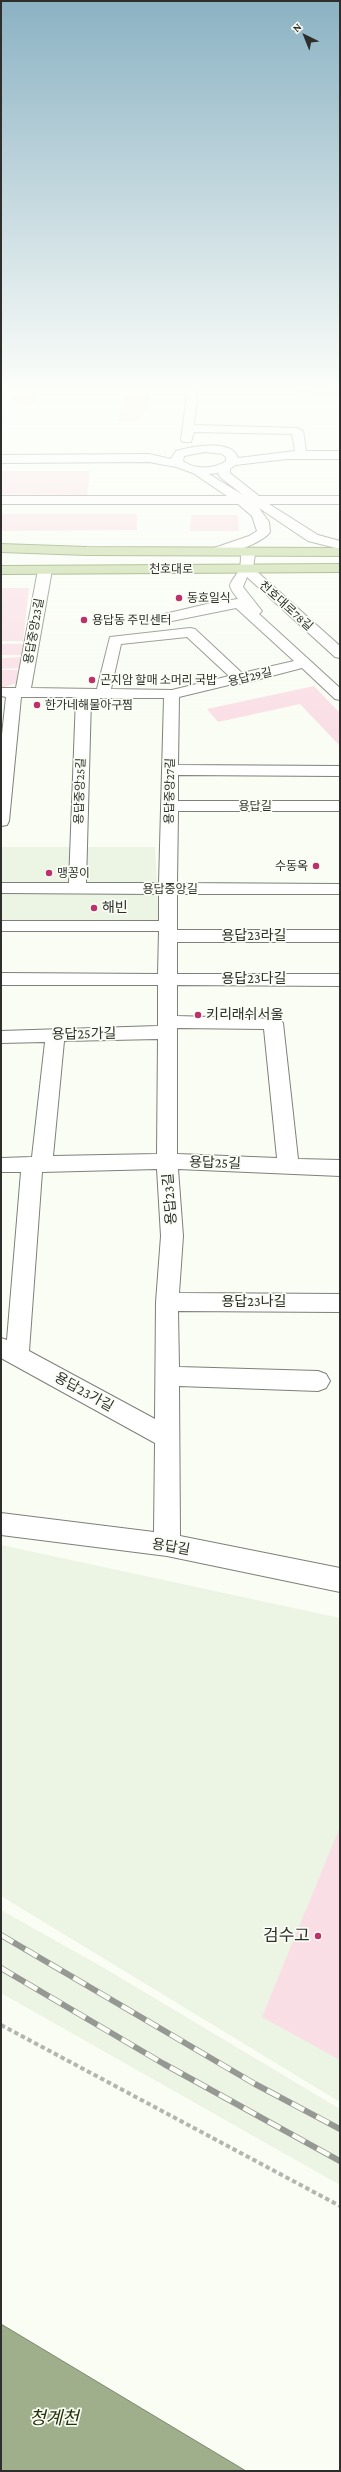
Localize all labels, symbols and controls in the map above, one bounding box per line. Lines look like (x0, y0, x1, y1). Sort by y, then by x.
north arrow (285, 16, 325, 56)
text: N (290, 20, 304, 34)
street label: 천호대로 (149, 562, 193, 576)
street label: 천호대로78길 (256, 578, 316, 634)
place label: 동호일식 (187, 591, 231, 605)
marker: 동호일식 (174, 593, 184, 603)
street label: 용답중앙23길 (21, 597, 47, 665)
place label: 용답동 주민센터 (92, 613, 172, 627)
marker: 용답동 주민센터 (79, 615, 89, 625)
street label: 용답29길 (226, 665, 274, 689)
place label: 곤지암 할매 소머리 국밥 (100, 673, 217, 687)
marker: 곤지암 할매 소머리 국밥 (87, 675, 97, 685)
place label: 한가네해물아구찜 (45, 698, 133, 712)
marker: 한가네해물아구찜 (32, 700, 42, 710)
street label: 용답중앙25길 (72, 757, 88, 825)
street label: 용답중앙27길 (162, 758, 178, 824)
street label: 용답길 (238, 799, 272, 813)
place label: 수동옥 (275, 859, 308, 873)
marker: 수동옥 (311, 861, 321, 871)
place label: 맹꽁이 (57, 866, 90, 880)
marker: 맹꽁이 (44, 868, 54, 878)
street label: 용답중앙길 (142, 882, 198, 896)
place label: 해빈 (102, 900, 128, 916)
marker: 해빈 (89, 903, 99, 913)
street label: 용답23라길 (222, 928, 286, 944)
street label: 용답23다길 (222, 971, 286, 987)
place label: 키리래쉬서울 (206, 1007, 283, 1023)
marker: 키리래쉬서울 (193, 1010, 203, 1020)
street label: 용답25가길 (51, 1025, 117, 1043)
street label: 용답25길 (189, 1154, 241, 1172)
street label: 용답23길 (160, 1172, 180, 1226)
street label: 용답23나길 (222, 1294, 286, 1310)
street label: 용답23가길 (52, 1369, 116, 1415)
street label: 용답길 (151, 1535, 191, 1559)
place label: 검수고 (263, 1926, 310, 1946)
marker: 검수고 (313, 1931, 323, 1941)
water label: 청계천 (29, 2407, 79, 2429)

